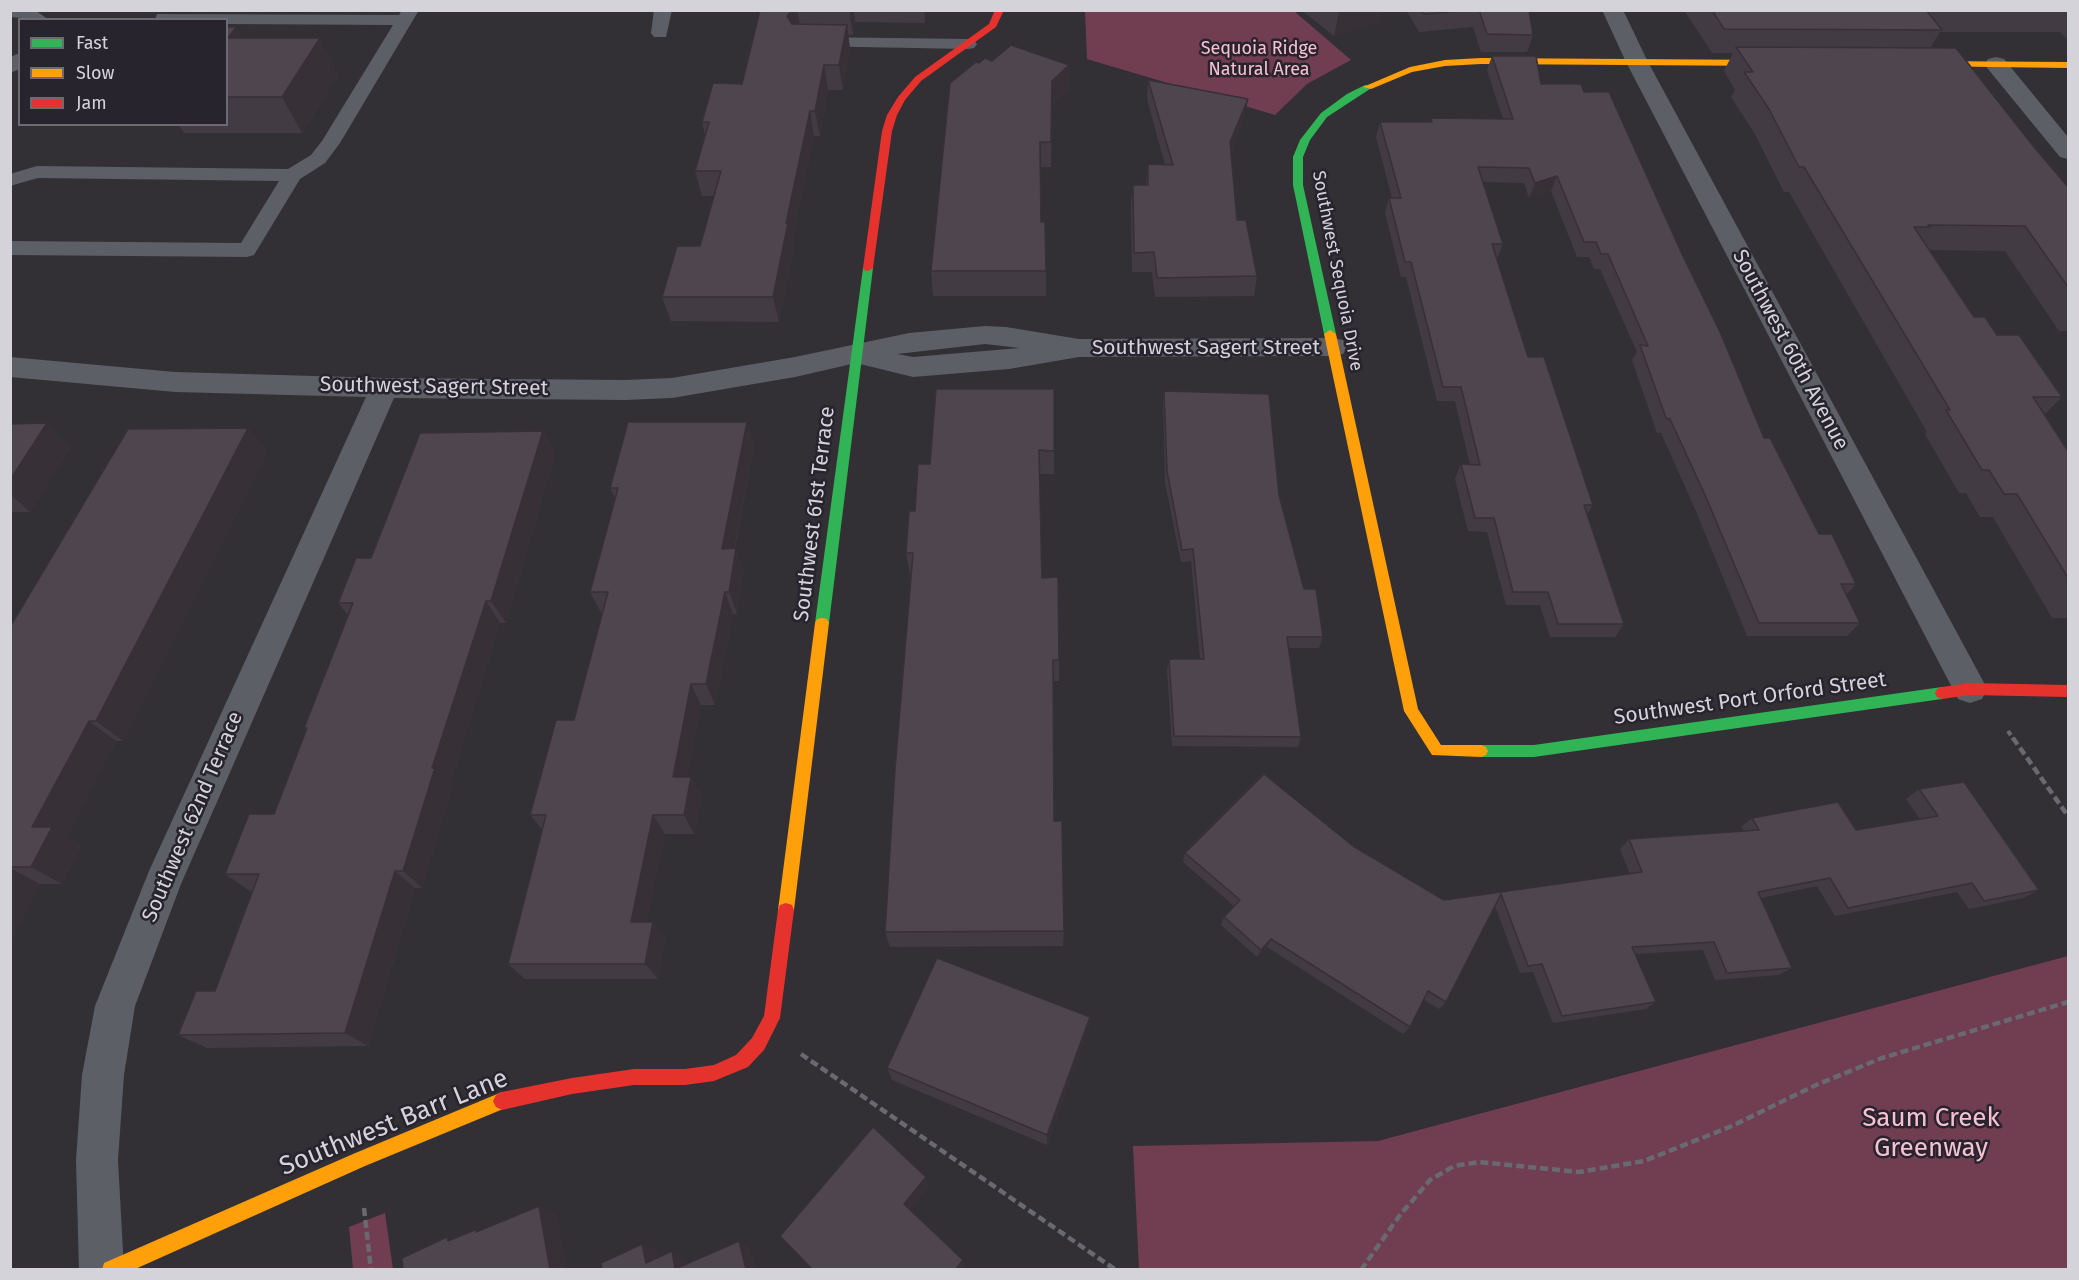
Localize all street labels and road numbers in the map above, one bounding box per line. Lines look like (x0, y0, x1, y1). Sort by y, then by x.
street label: Southwest Sequoia Drive (1307, 169, 1367, 373)
street label: Southwest 60th Avenue (1726, 245, 1854, 455)
street label: Southwest Sagert Street (1092, 335, 1320, 361)
street label: Southwest Sagert Street (320, 372, 548, 402)
street label: Southwest 61st Terrace (789, 405, 841, 623)
street label: Southwest Port Orford Street (1612, 667, 1888, 731)
street label: Southwest 62nd Terrace (137, 708, 249, 926)
street label: Southwest Barr Lane (275, 1063, 513, 1183)

